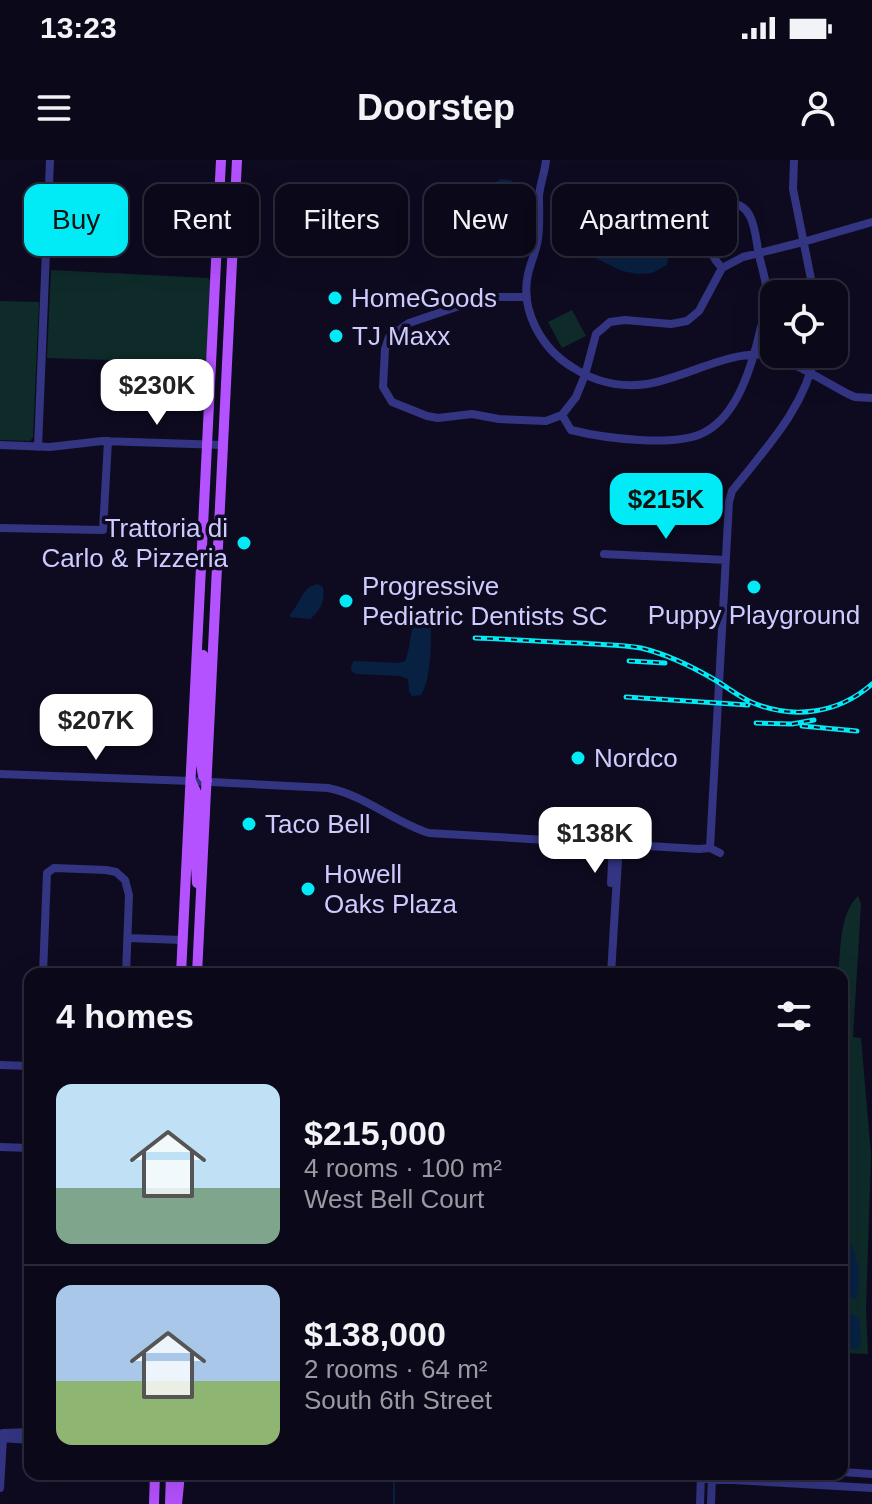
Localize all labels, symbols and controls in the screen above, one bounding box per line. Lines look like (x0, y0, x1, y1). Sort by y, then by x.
text: 13:23 (40, 11, 117, 44)
icon: menu (32, 86, 76, 130)
icon: person (796, 86, 840, 130)
text: Doorstep (357, 87, 515, 128)
chip: Buy (24, 184, 128, 256)
chip: Rent (144, 184, 259, 256)
chip: Filters (275, 184, 408, 256)
chip: New (424, 184, 536, 256)
chip: Apartment (552, 184, 737, 256)
map controls (760, 280, 848, 368)
button: locate (760, 280, 848, 368)
place label: HomeGoods (351, 283, 497, 313)
marker: HomeGoods (326, 289, 344, 307)
place label: TJ Maxx (352, 321, 450, 351)
marker: TJ Maxx (327, 327, 345, 345)
pin: $230K (101, 359, 213, 427)
text: $230K (119, 370, 195, 400)
pin: $215K (610, 473, 722, 541)
text: $215K (628, 484, 704, 514)
place label: Trattoria di Carlo & Pizzeria (42, 513, 229, 573)
marker: Trattoria di Carlo & Pizzeria (235, 534, 253, 552)
place label: Progressive Pediatric Dentists SC (362, 571, 608, 631)
marker: Puppy Playground (745, 578, 763, 596)
marker: Progressive Pediatric Dentists SC (337, 592, 355, 610)
place label: Puppy Playground (648, 600, 860, 630)
pin: $207K (40, 694, 152, 762)
text: $207K (58, 705, 134, 735)
place label: Nordco (594, 743, 678, 773)
marker: Nordco (569, 749, 587, 767)
pin: $138K (539, 807, 651, 875)
place label: Taco Bell (265, 809, 371, 839)
marker: Taco Bell (240, 815, 258, 833)
text: $138K (557, 818, 633, 848)
place label: Howell Oaks Plaza (324, 859, 457, 919)
marker: Howell Oaks Plaza (299, 880, 317, 898)
icon: filters (772, 994, 816, 1038)
text: 4 homes (56, 997, 194, 1035)
text: $215,000 (304, 1114, 446, 1152)
icon: home (120, 1116, 216, 1212)
text: 4 rooms · 100 m² (304, 1153, 502, 1183)
text: West Bell Court (304, 1184, 484, 1214)
text: $138,000 (304, 1315, 446, 1353)
icon: home (120, 1317, 216, 1413)
text: 2 rooms · 64 m² (304, 1354, 488, 1384)
text: South 6th Street (304, 1385, 492, 1415)

